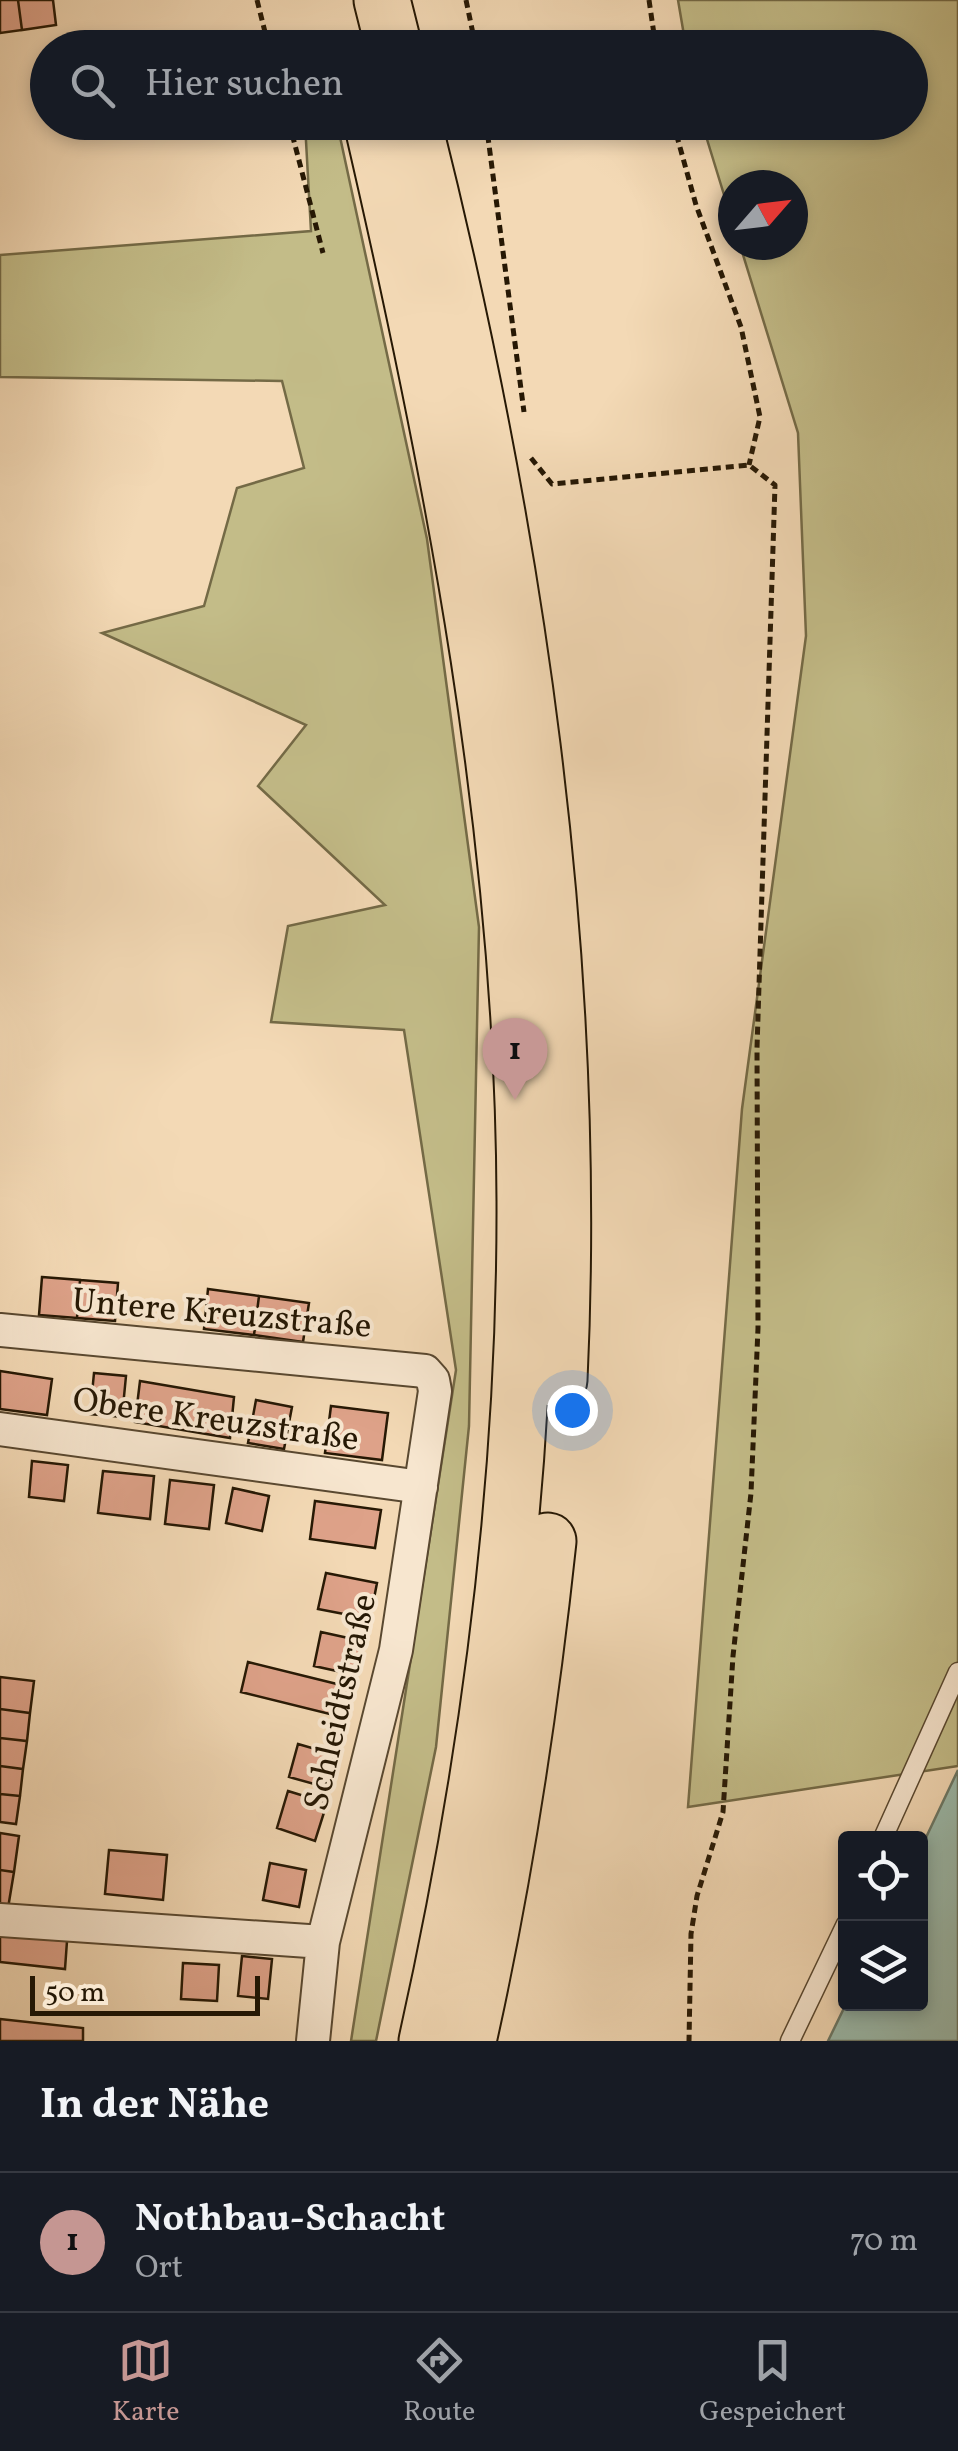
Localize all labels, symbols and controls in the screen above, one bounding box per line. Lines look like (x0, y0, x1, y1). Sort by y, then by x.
search box (30, 30, 928, 140)
icon: search (65, 58, 120, 113)
text: Hier suchen (145, 59, 344, 112)
north arrow (718, 170, 808, 260)
pin: 1 (482, 1018, 548, 1100)
street label: Untere Kreuzstraße (70, 1278, 373, 1352)
street label: Obere Kreuzstraße (69, 1377, 362, 1465)
your location (547, 1385, 598, 1436)
street label: Schleidtstraße (294, 1589, 390, 1816)
map controls (838, 1831, 928, 2011)
button: locate (838, 1831, 928, 1921)
button: layers (838, 1921, 928, 2011)
scale bar (30, 1971, 260, 2016)
text: 50 m (45, 1974, 105, 2013)
text: In der Nähe (40, 2077, 269, 2136)
text: Nothbau-Schacht (135, 2194, 445, 2247)
text: 1 (66, 2220, 79, 2264)
text: 70 m (850, 2220, 918, 2264)
text: Ort (135, 2247, 183, 2291)
tab: Karte (112, 2333, 179, 2432)
tab: Route (403, 2333, 475, 2432)
tab: Gespeichert (699, 2333, 846, 2432)

